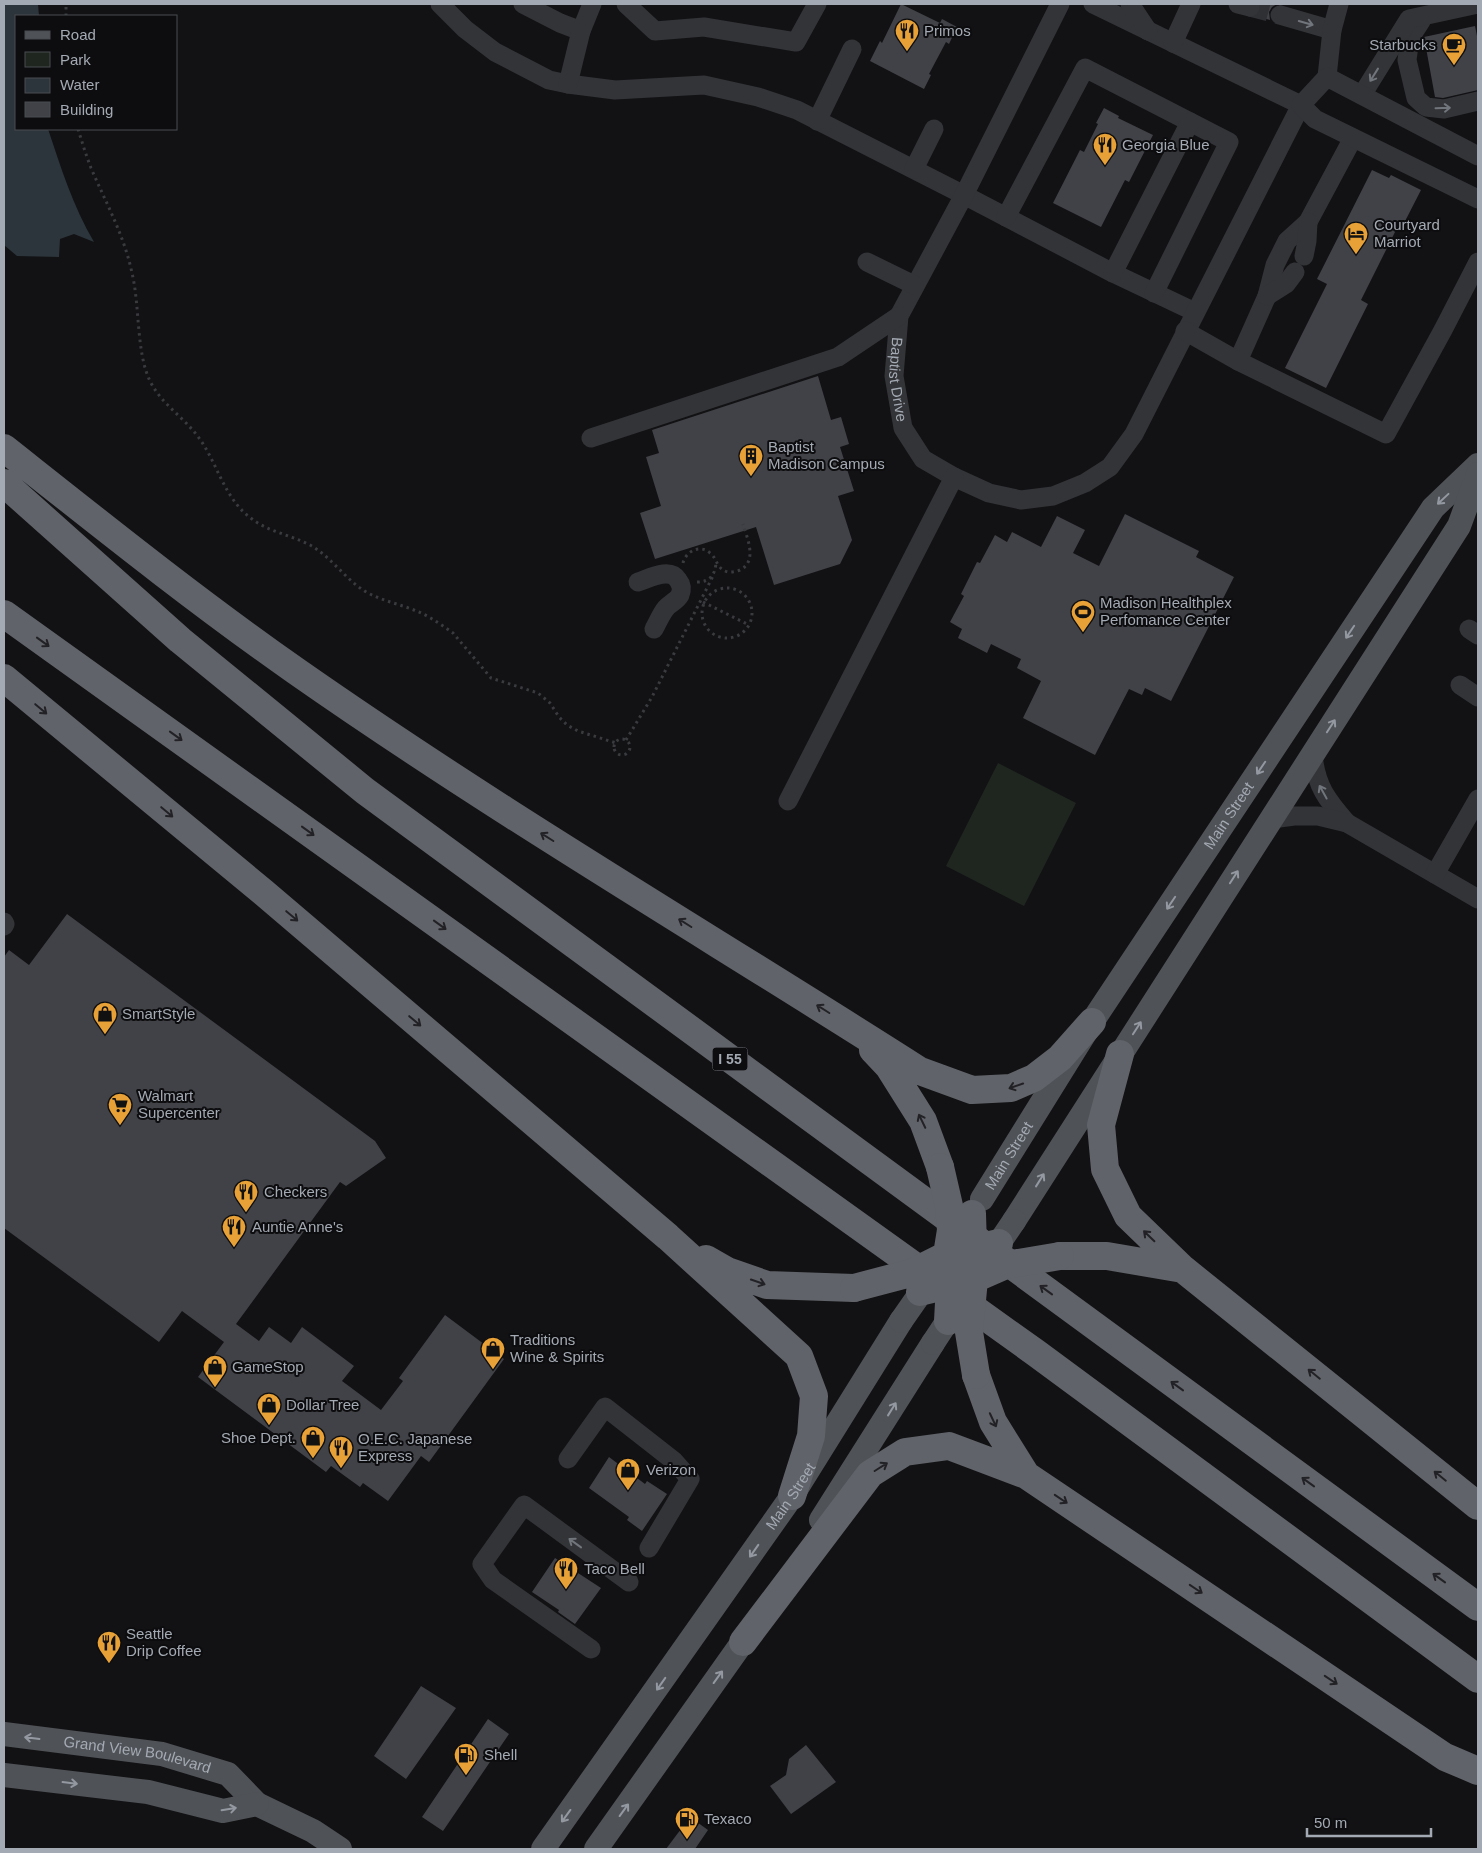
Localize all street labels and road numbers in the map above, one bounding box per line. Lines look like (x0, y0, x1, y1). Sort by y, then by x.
street label: Baptist Drive (886, 337, 911, 423)
street label: Main Street (1200, 778, 1257, 852)
road number: I 55 (712, 1048, 748, 1070)
street label: Main Street (981, 1118, 1036, 1192)
street label: Main Street (762, 1459, 819, 1533)
street label: Grand View Boulevard (63, 1733, 213, 1776)

